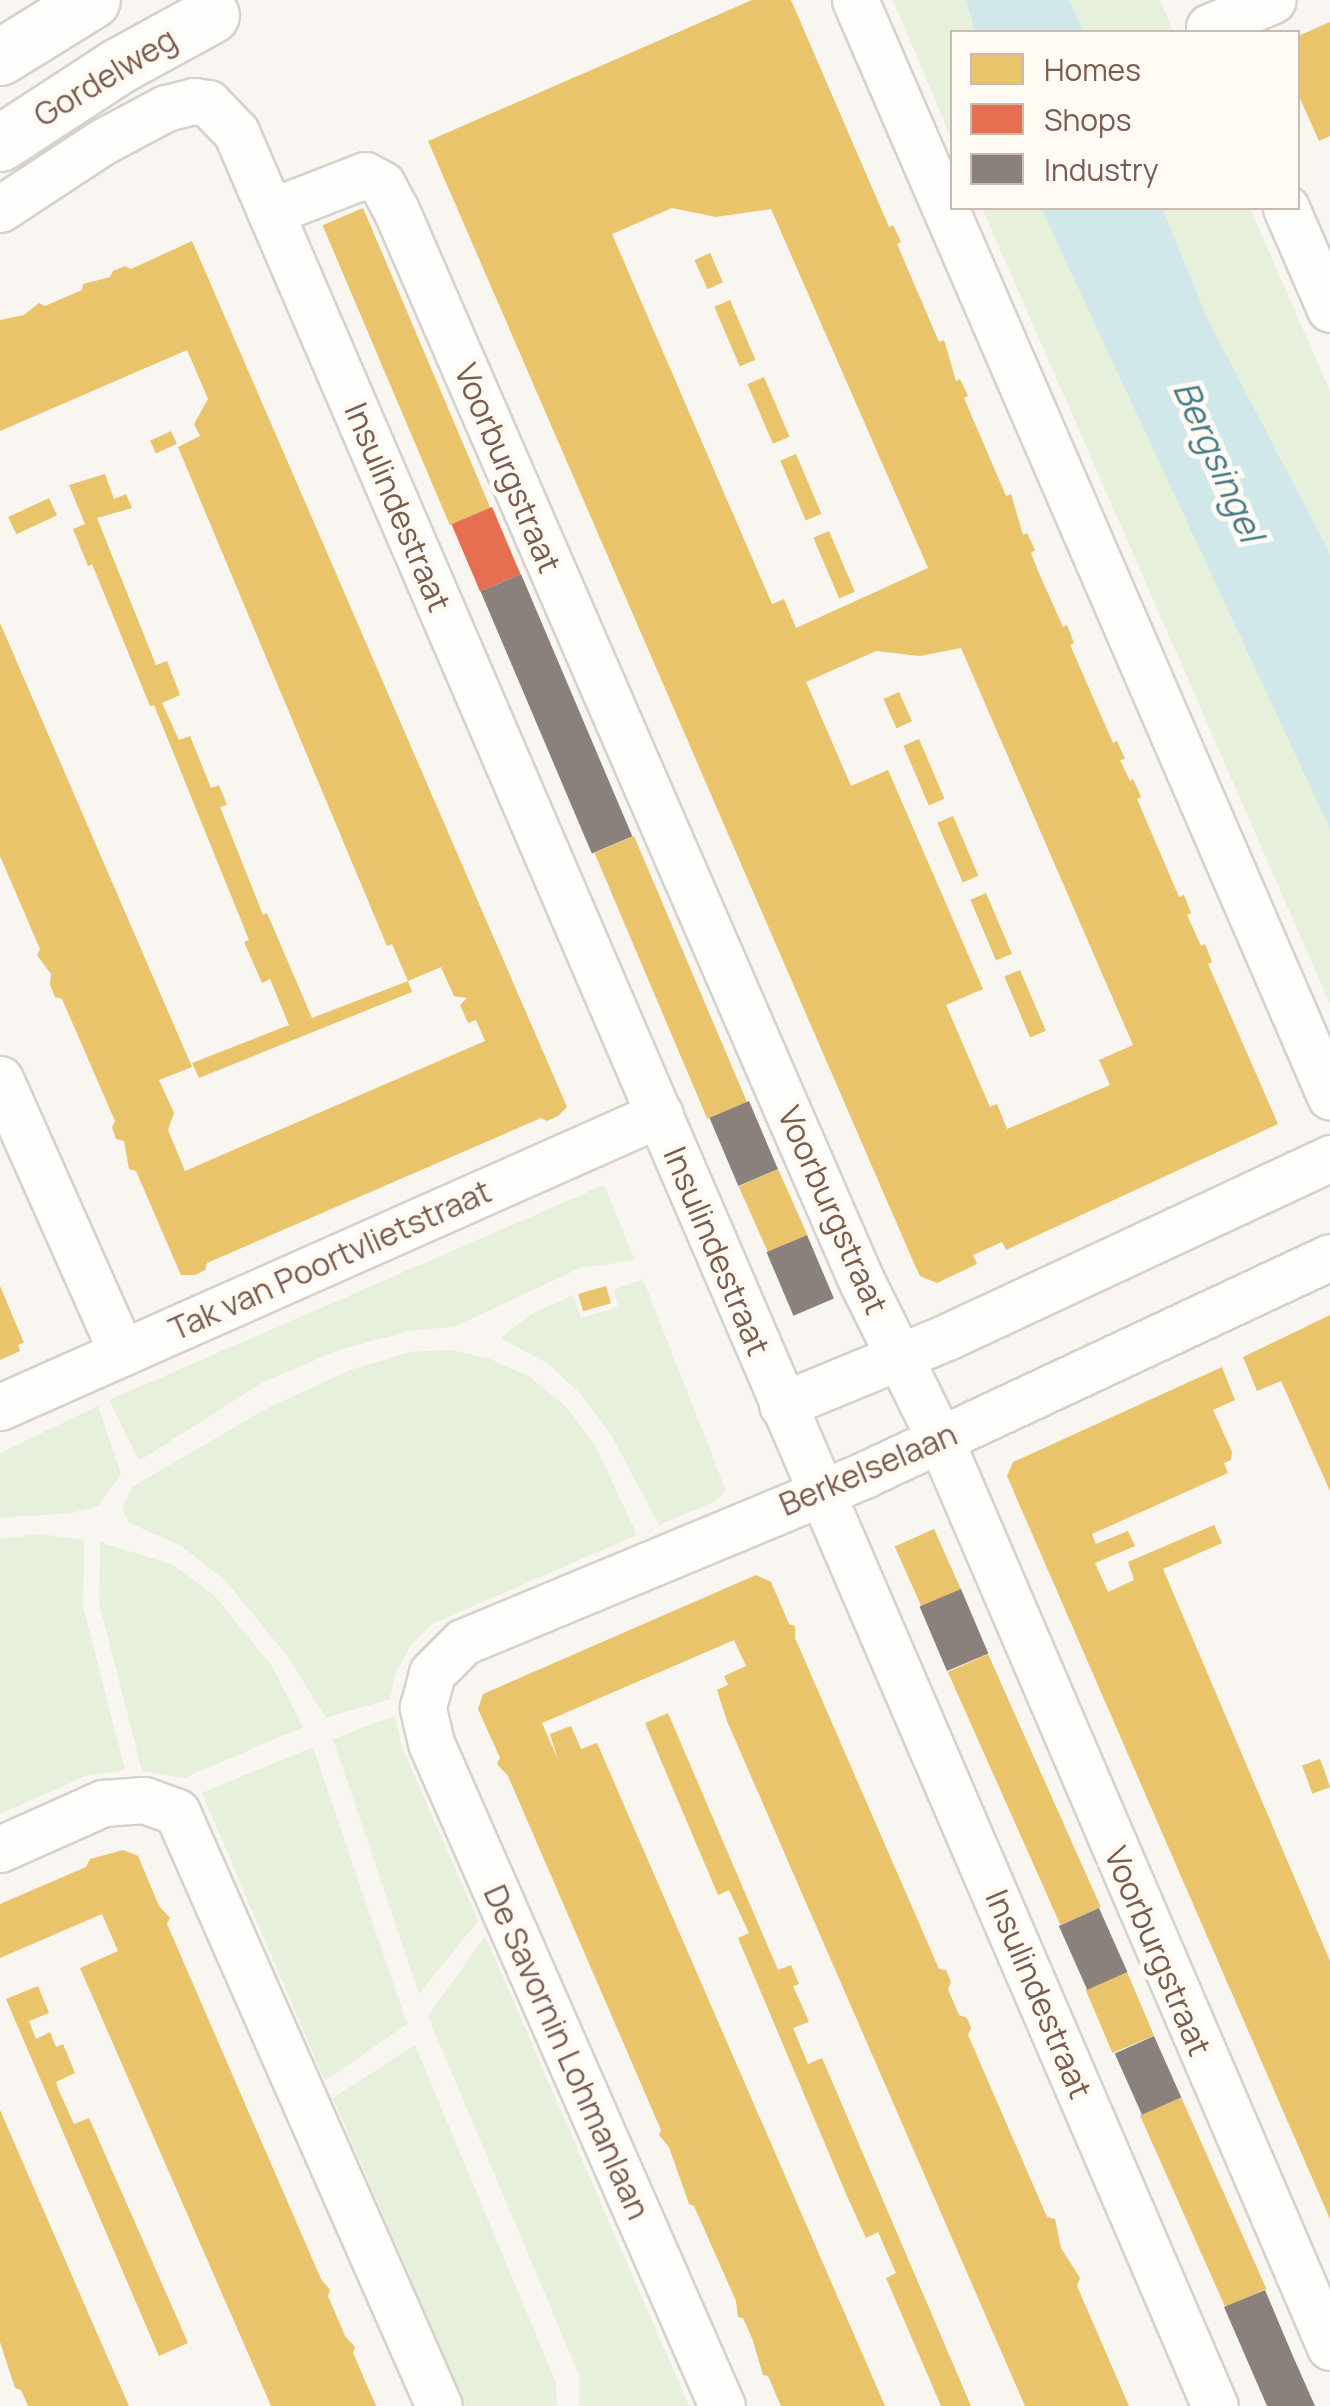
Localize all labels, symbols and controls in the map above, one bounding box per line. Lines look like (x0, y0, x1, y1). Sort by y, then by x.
street label: Gordelweg (27, 19, 183, 135)
legend (950, 30, 1300, 210)
text: Homes (1044, 49, 1141, 90)
text: Shops (1044, 99, 1131, 140)
text: Industry (1044, 149, 1159, 190)
street label: Voorburgstraat (447, 358, 569, 578)
water label: Bergsingel (1165, 374, 1273, 548)
street label: Insulindestraat (337, 397, 459, 617)
street label: Voorburgstraat (770, 1100, 896, 1320)
street label: Insulindestraat (656, 1141, 778, 1361)
street label: Tak van Poortvlietstraat (163, 1172, 497, 1348)
street label: Berkelselaan (773, 1414, 963, 1524)
street label: Voorburgstraat (1097, 1841, 1219, 2061)
street label: De Savornin Lohmanlaan (476, 1879, 658, 2225)
street label: Insulindestraat (978, 1884, 1100, 2104)

